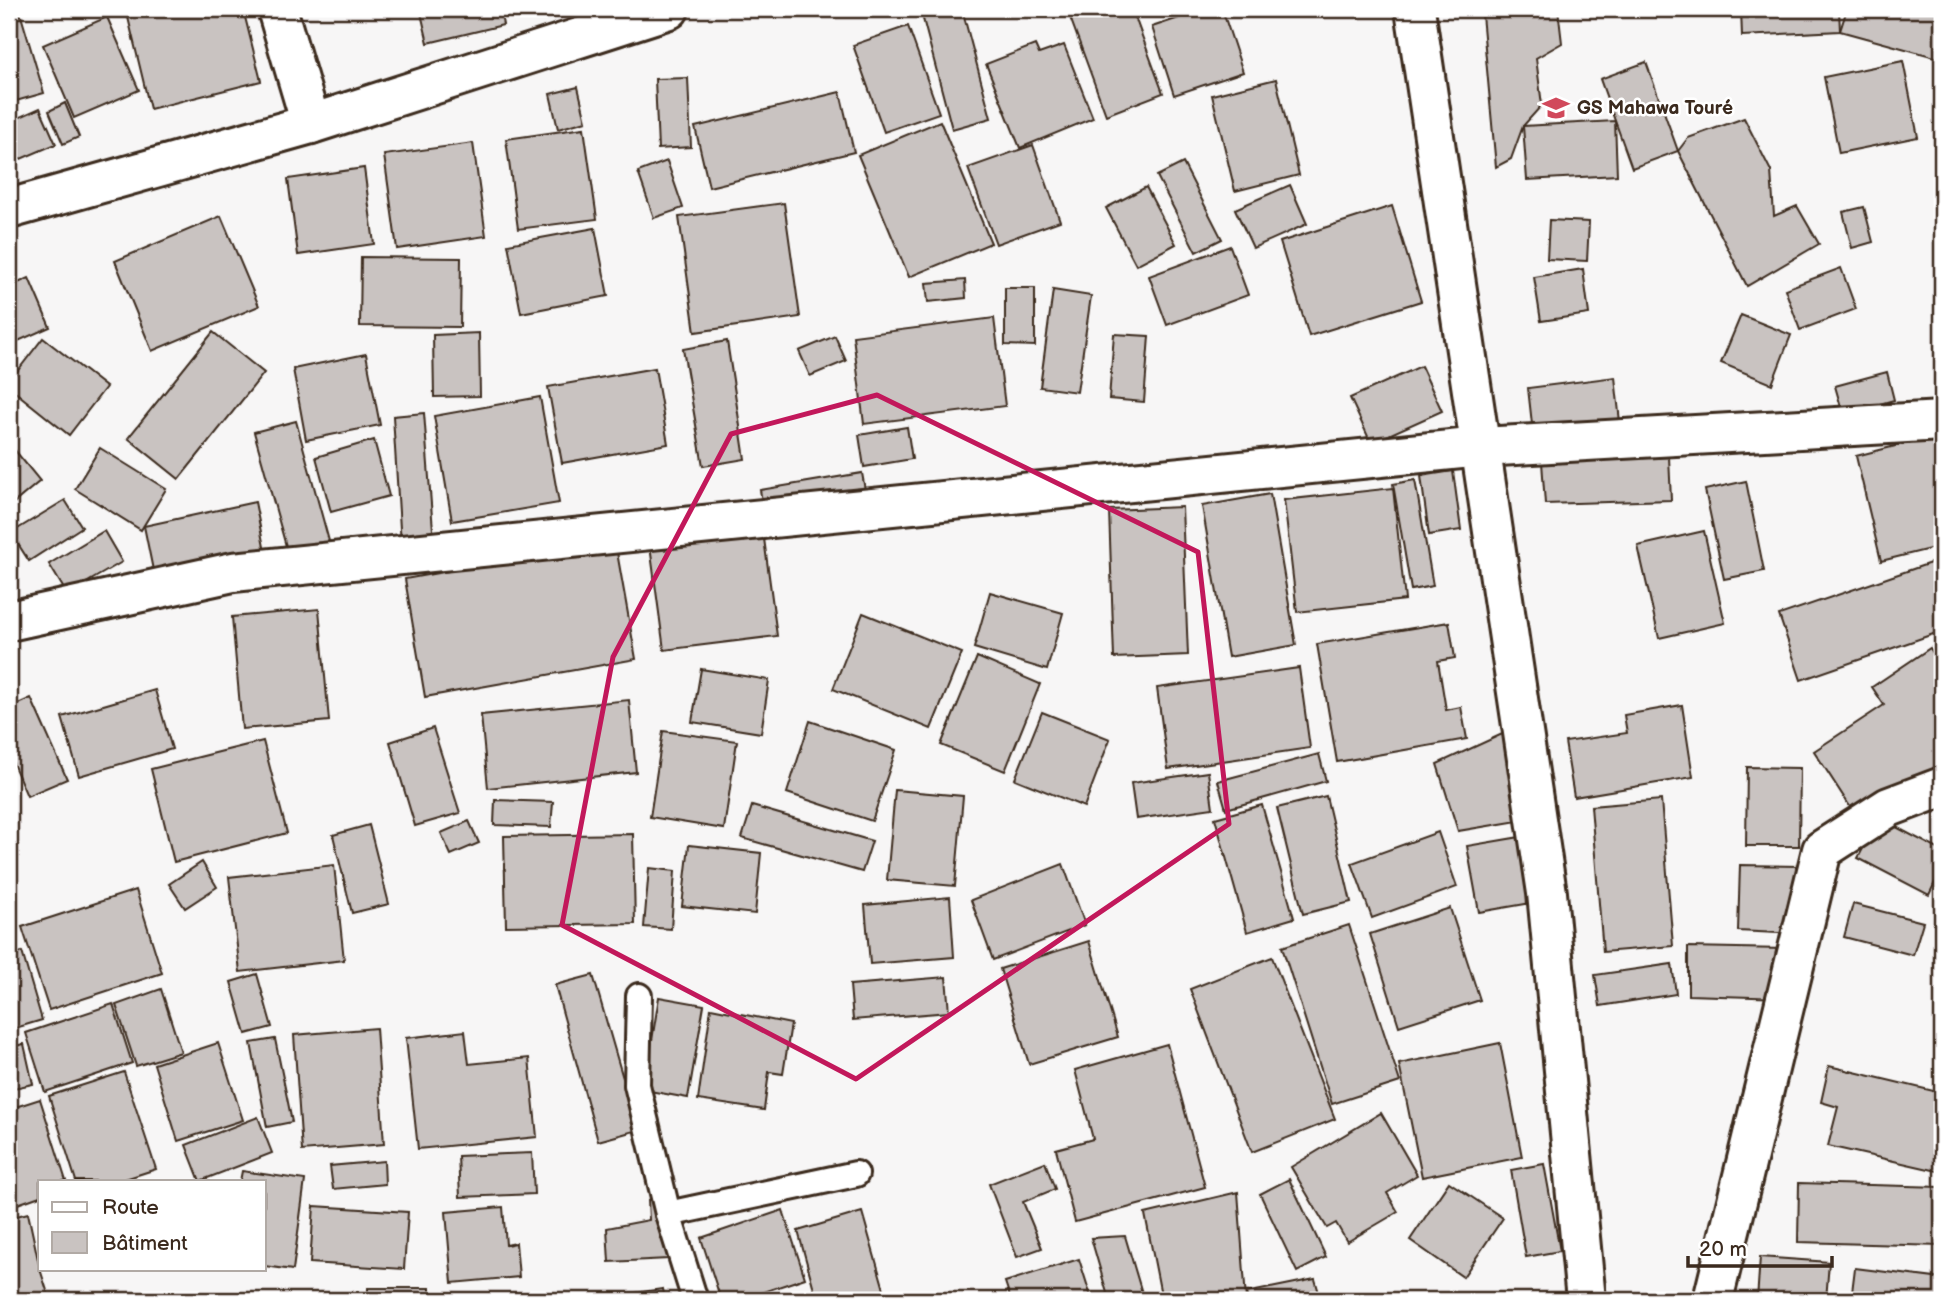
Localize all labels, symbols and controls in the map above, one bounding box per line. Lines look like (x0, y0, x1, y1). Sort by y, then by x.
school or university icon: GS Mahawa Touré (1541, 93, 1571, 123)
place label: GS Mahawa Touré (1577, 97, 1733, 120)
legend (38, 1180, 266, 1270)
text: Route (102, 1195, 159, 1220)
scale bar (1688, 1225, 1832, 1269)
text: Bâtiment (102, 1231, 188, 1256)
text: 20 m (1699, 1237, 1747, 1262)

